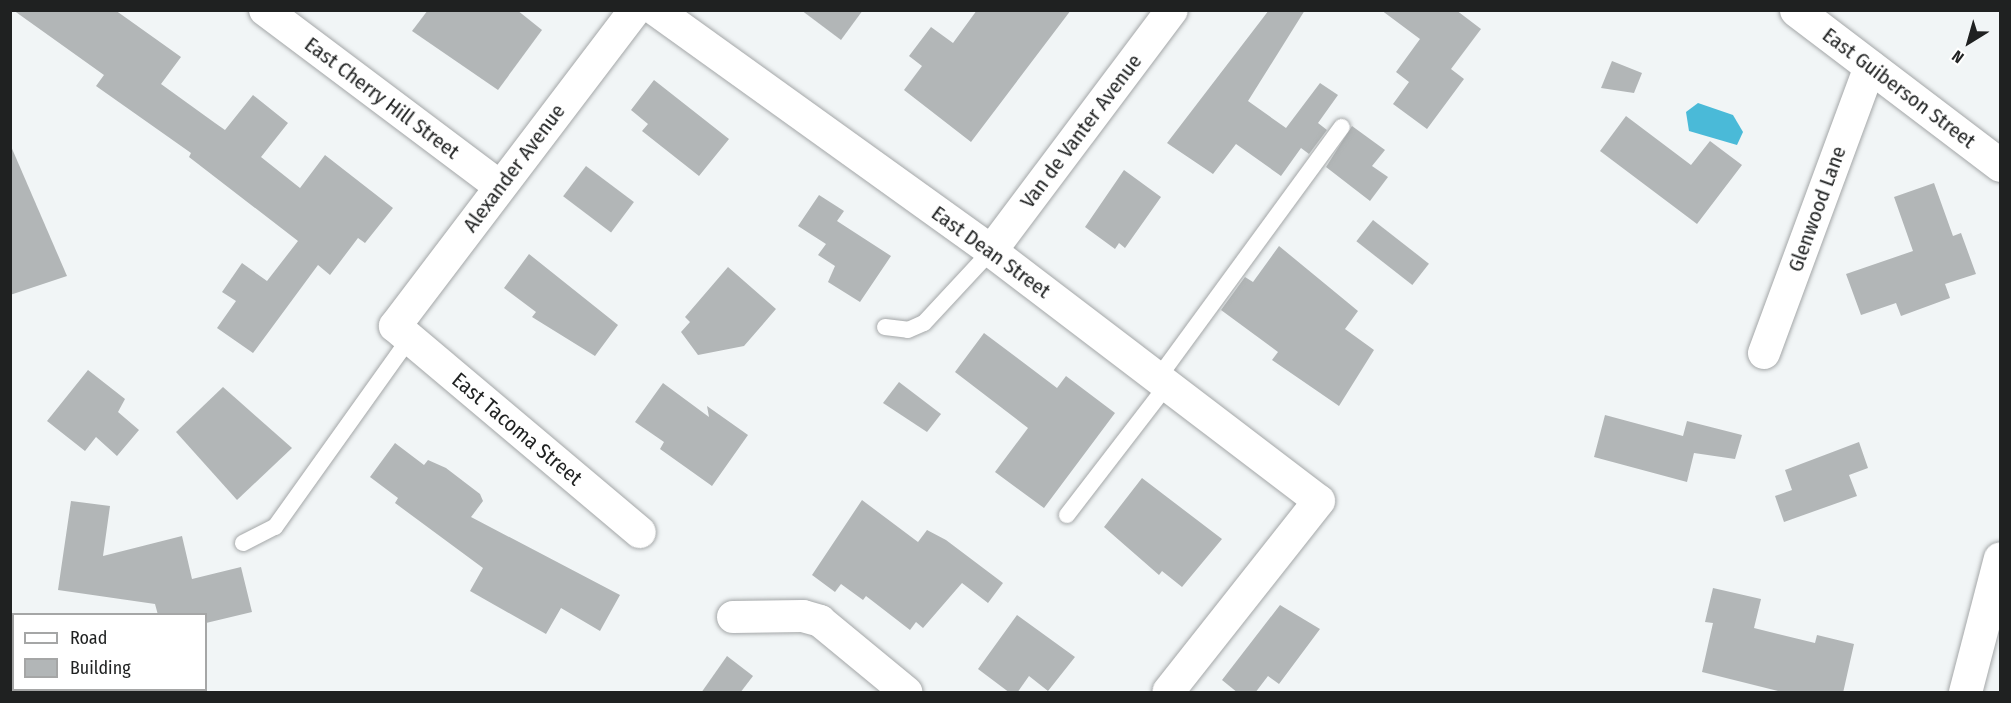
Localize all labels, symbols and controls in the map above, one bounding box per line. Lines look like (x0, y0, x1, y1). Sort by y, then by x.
north arrow (1939, 12, 1999, 72)
street label: East Guiberson Street (1818, 22, 1980, 154)
street label: East Cherry Hill Street (300, 32, 464, 164)
text: N (1948, 46, 1967, 67)
street label: Van de Vanter Avenue (1015, 49, 1147, 213)
street label: Alexander Avenue (458, 99, 570, 237)
street label: Glenwood Lane (1783, 143, 1851, 275)
street label: East Dean Street (927, 200, 1055, 304)
street label: East Tacoma Street (447, 367, 587, 491)
legend (12, 613, 207, 691)
text: Road (70, 627, 107, 649)
text: Building (70, 657, 131, 679)

